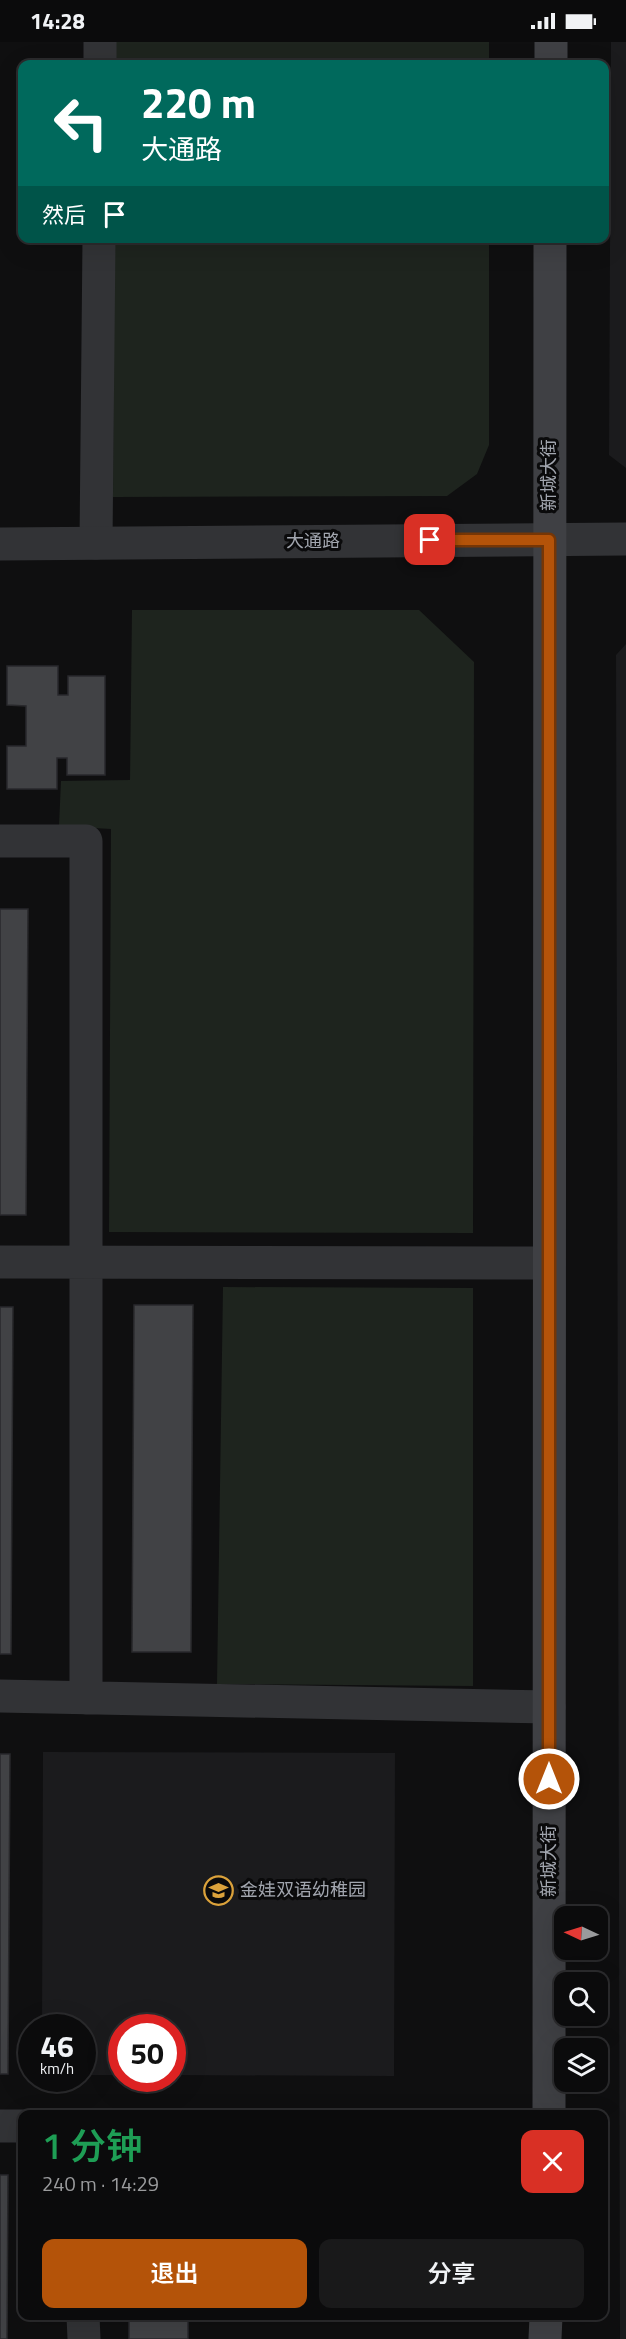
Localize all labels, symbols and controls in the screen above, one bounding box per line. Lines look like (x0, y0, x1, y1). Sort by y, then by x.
text: 14:28 (30, 4, 85, 38)
text: 220 m (141, 70, 256, 134)
icon: left (42, 84, 120, 162)
text: 大通路 (141, 128, 222, 169)
text: 然后 (42, 198, 86, 232)
icon: arrive (98, 198, 131, 231)
street label: 新城大街 (535, 439, 562, 511)
pin (404, 514, 455, 565)
icon: arrive (413, 523, 446, 556)
street label: 大通路 (286, 527, 340, 554)
position arrow (517, 1747, 581, 1811)
street label: 新城大街 (535, 1825, 562, 1897)
school or university icon: 金娃双语幼稚园 (203, 1874, 235, 1906)
place label: 金娃双语幼稚园 (240, 1876, 366, 1903)
north arrow (554, 1906, 608, 1960)
map controls (554, 1906, 608, 2092)
button: search (554, 1972, 608, 2026)
speed limit sign: 50 (108, 2014, 186, 2092)
text: 46 (40, 2023, 74, 2069)
button: layers (554, 2038, 608, 2092)
text: km/h (40, 2057, 74, 2080)
text: 1 分钟 (42, 2118, 142, 2173)
button: close (521, 2130, 584, 2193)
text: 240 m · 14:29 (42, 2168, 159, 2199)
button: 退出 (42, 2239, 307, 2308)
button: 分享 (319, 2239, 584, 2308)

